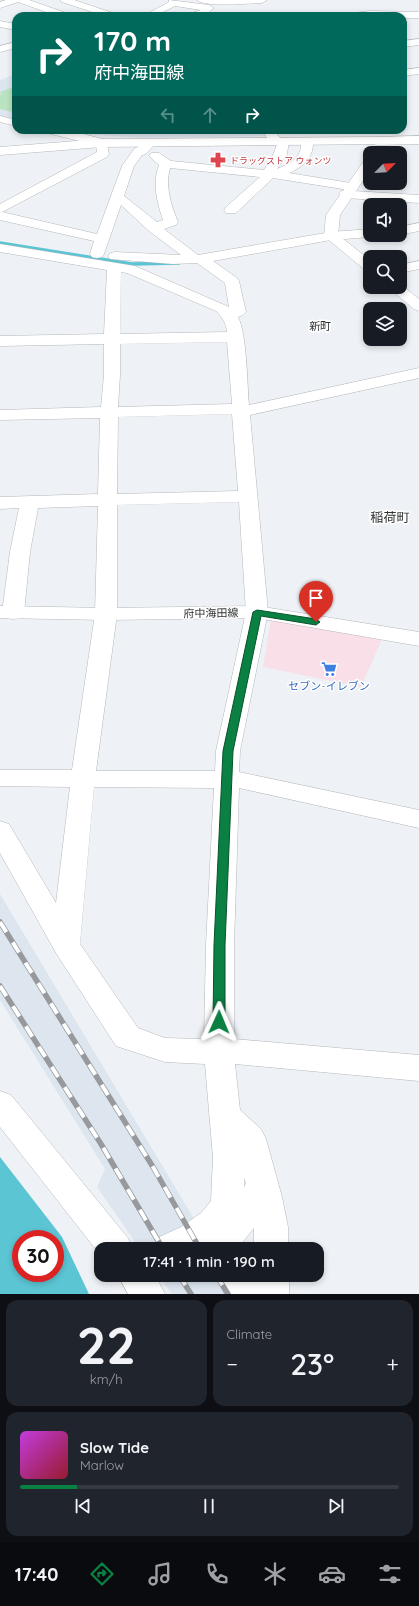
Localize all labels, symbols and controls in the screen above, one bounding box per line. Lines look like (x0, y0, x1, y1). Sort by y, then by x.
text: 170 m (94, 23, 171, 58)
icon: right (28, 28, 80, 80)
text: 府中海田線 (94, 61, 184, 84)
icon: left (157, 104, 179, 126)
icon: ahead (199, 104, 221, 126)
icon: right (241, 104, 263, 126)
north arrow (363, 146, 407, 190)
map controls (363, 146, 407, 346)
pharmacy icon: ドラッグストア ウォンツ (209, 151, 227, 169)
place label: ドラッグストア ウォンツ (230, 155, 331, 166)
button: sound (363, 198, 407, 242)
button: search (363, 250, 407, 294)
button: layers (363, 302, 407, 346)
district label: 新町 (309, 319, 331, 333)
district label: 稲荷町 (370, 509, 410, 525)
pin (299, 581, 333, 622)
icon: arrive (305, 587, 327, 609)
street label: 府中海田線 (183, 606, 239, 620)
supermarket icon: セブン-イレブン (320, 660, 338, 678)
place label: セブン-イレブン (288, 679, 370, 693)
position arrow (198, 1001, 240, 1043)
speed limit sign: 30 (12, 1230, 64, 1282)
text: 17:41 · 1 min · 190 m (143, 1252, 275, 1271)
text: 22 (77, 1312, 136, 1377)
text: Climate (227, 1326, 272, 1342)
text: 23° (290, 1345, 334, 1383)
text: − (227, 1350, 238, 1378)
text: + (387, 1350, 399, 1378)
text: km/h (90, 1371, 123, 1387)
text: Slow Tide (80, 1438, 149, 1457)
text: Marlow (80, 1457, 124, 1473)
icon: previous (72, 1495, 94, 1517)
icon: pause (198, 1495, 220, 1517)
icon: next (325, 1495, 347, 1517)
icon: directions (88, 1560, 116, 1588)
icon: music (146, 1560, 174, 1588)
icon: phone (203, 1560, 231, 1588)
icon: climate (261, 1560, 289, 1588)
icon: car (318, 1560, 346, 1588)
icon: filters (376, 1560, 404, 1588)
text: 17:40 (15, 1563, 58, 1586)

